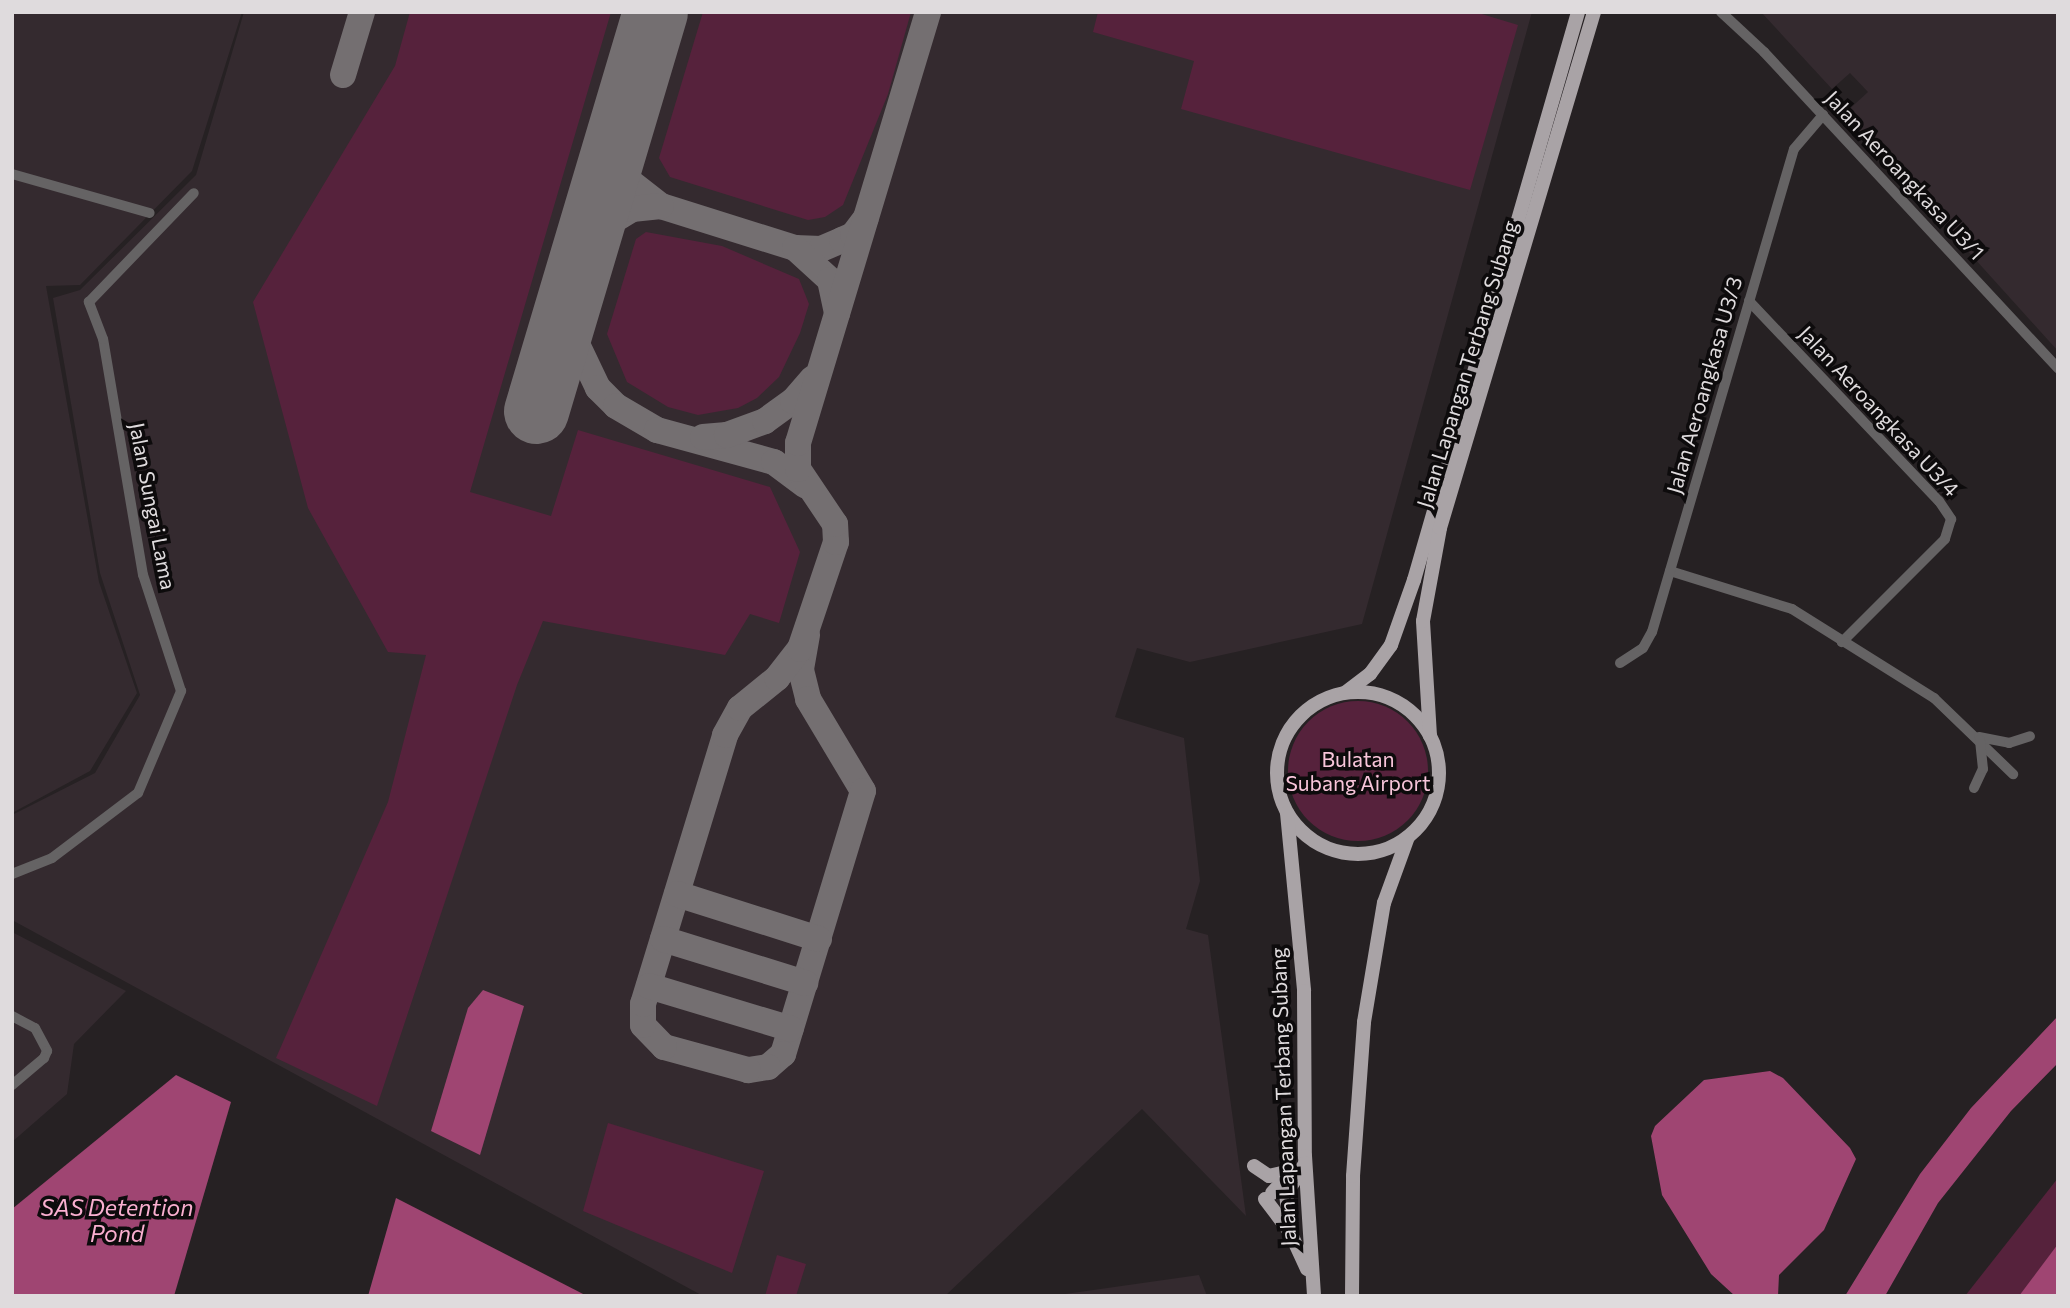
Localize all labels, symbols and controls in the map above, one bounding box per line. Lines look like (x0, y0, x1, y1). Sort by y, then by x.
street label: Jalan Aeroangkasa U3/1 (1820, 85, 1990, 265)
street label: Jalan Lapangan Terbang Subang (1411, 217, 1523, 511)
street label: Jalan Aeroangkasa U3/3 (1661, 274, 1747, 496)
street label: Jalan Aeroangkasa U3/4 (1794, 321, 1964, 501)
street label: Jalan Sungai Lama (124, 420, 182, 592)
park label: Bulatan Subang Airport (1285, 746, 1431, 796)
street label: Jalan Lapangan Terbang Subang (1265, 947, 1301, 1247)
water label: SAS Detention Pond (40, 1193, 194, 1247)

